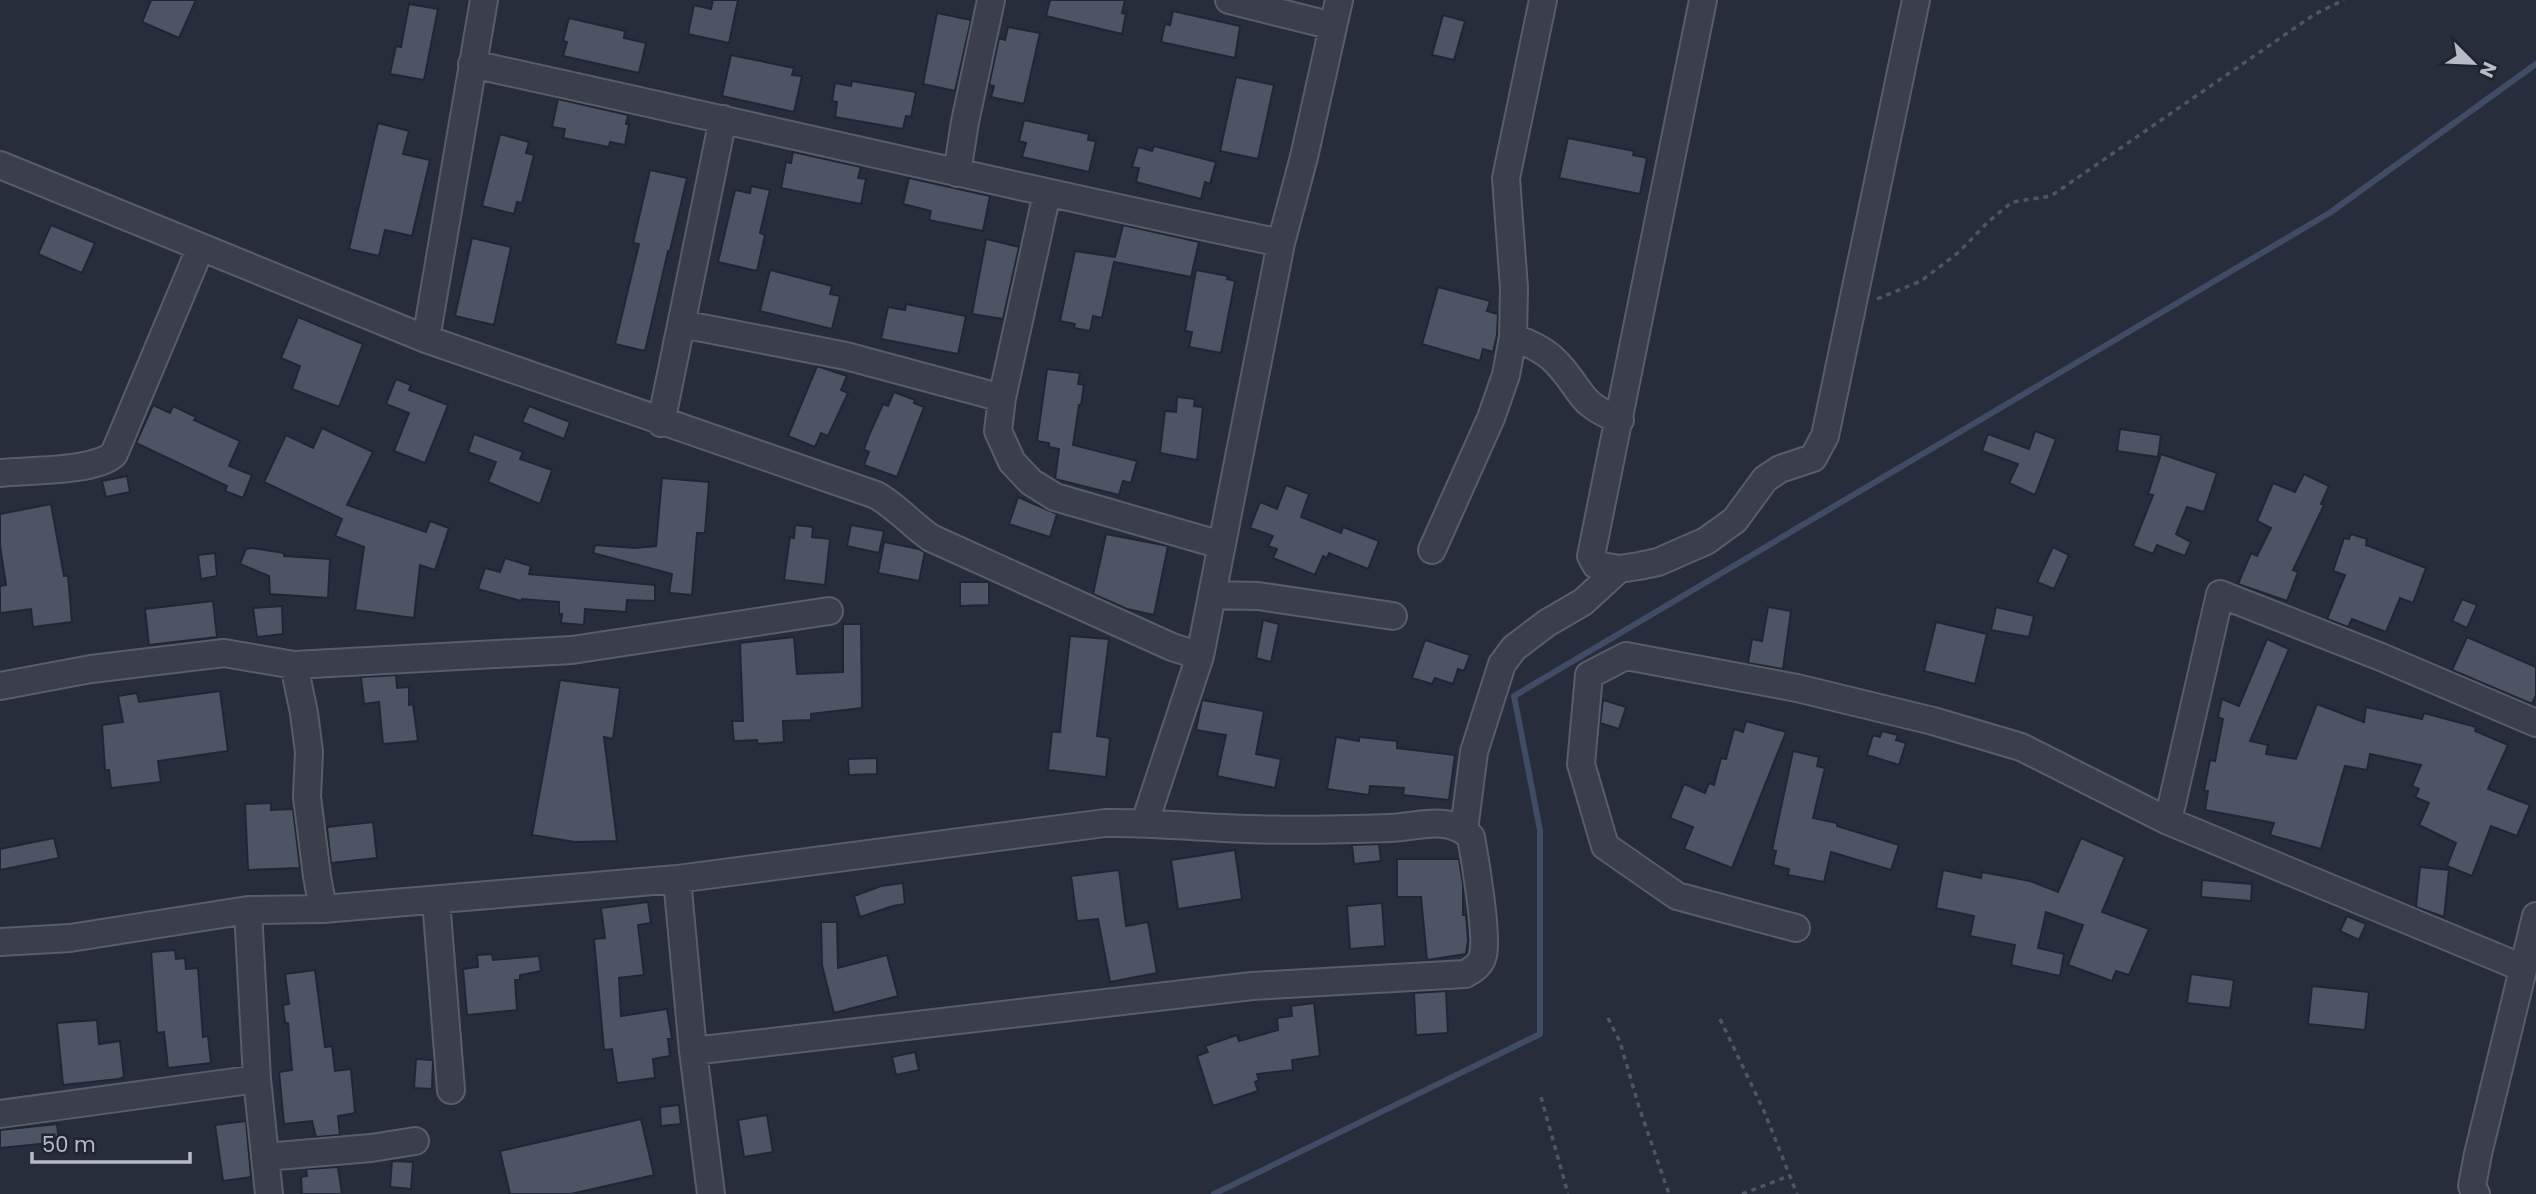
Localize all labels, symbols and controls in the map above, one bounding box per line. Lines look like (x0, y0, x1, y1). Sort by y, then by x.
north arrow (2438, 28, 2508, 98)
text: N (2473, 58, 2503, 82)
scale bar (32, 1120, 189, 1164)
text: 50 m (42, 1130, 96, 1159)

